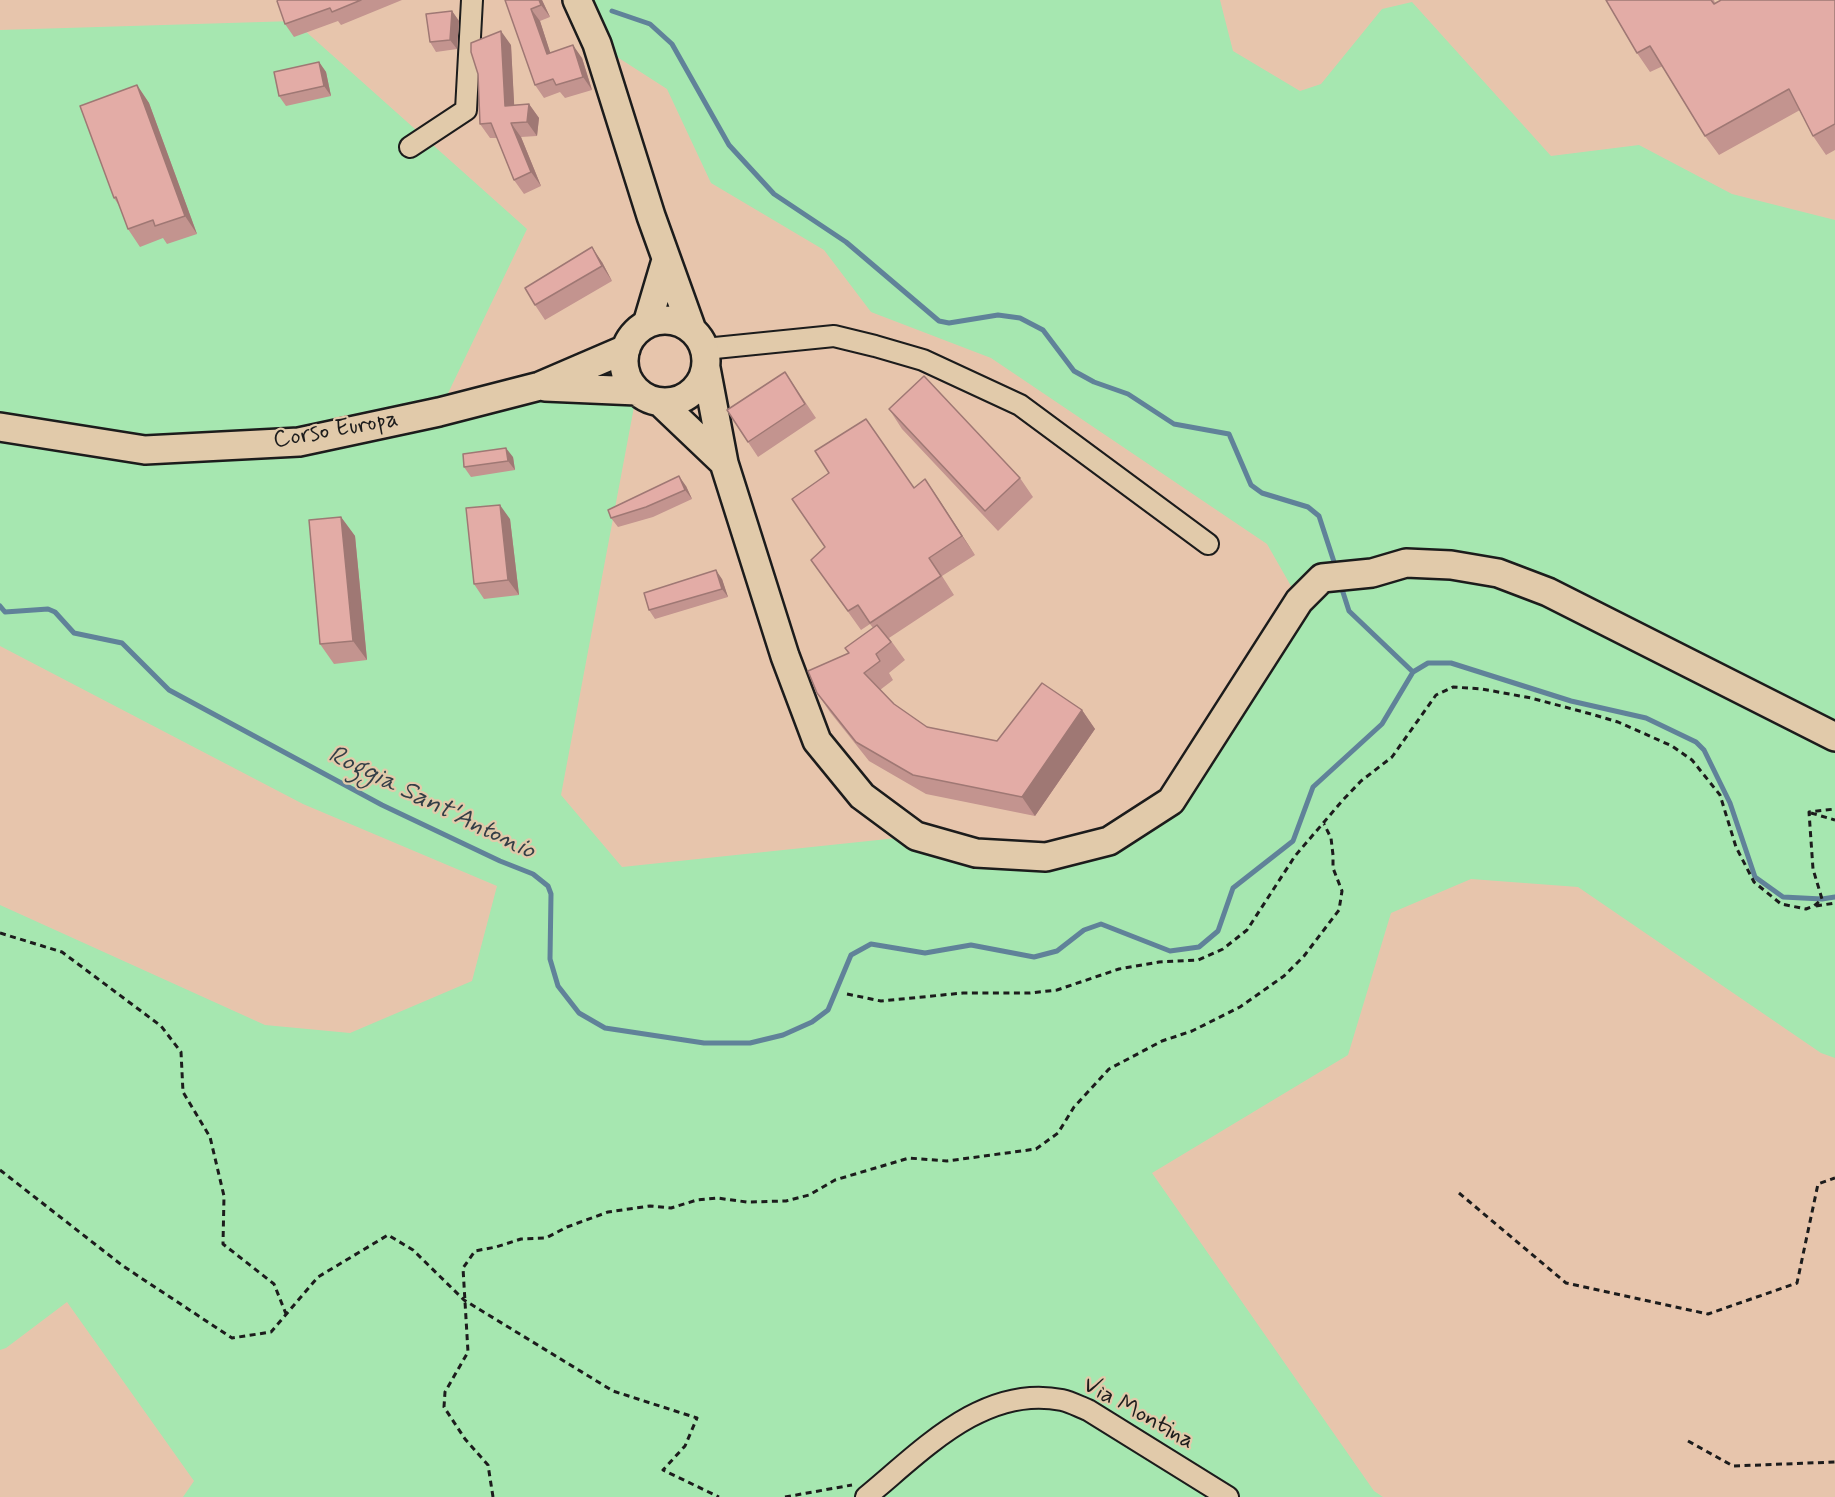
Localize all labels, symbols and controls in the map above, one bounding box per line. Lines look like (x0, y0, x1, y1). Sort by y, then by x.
street label: Corso Europa (271, 406, 401, 456)
water label: Roggia Sant'Antonio (322, 740, 540, 868)
street label: Via Montina (1077, 1371, 1199, 1457)

